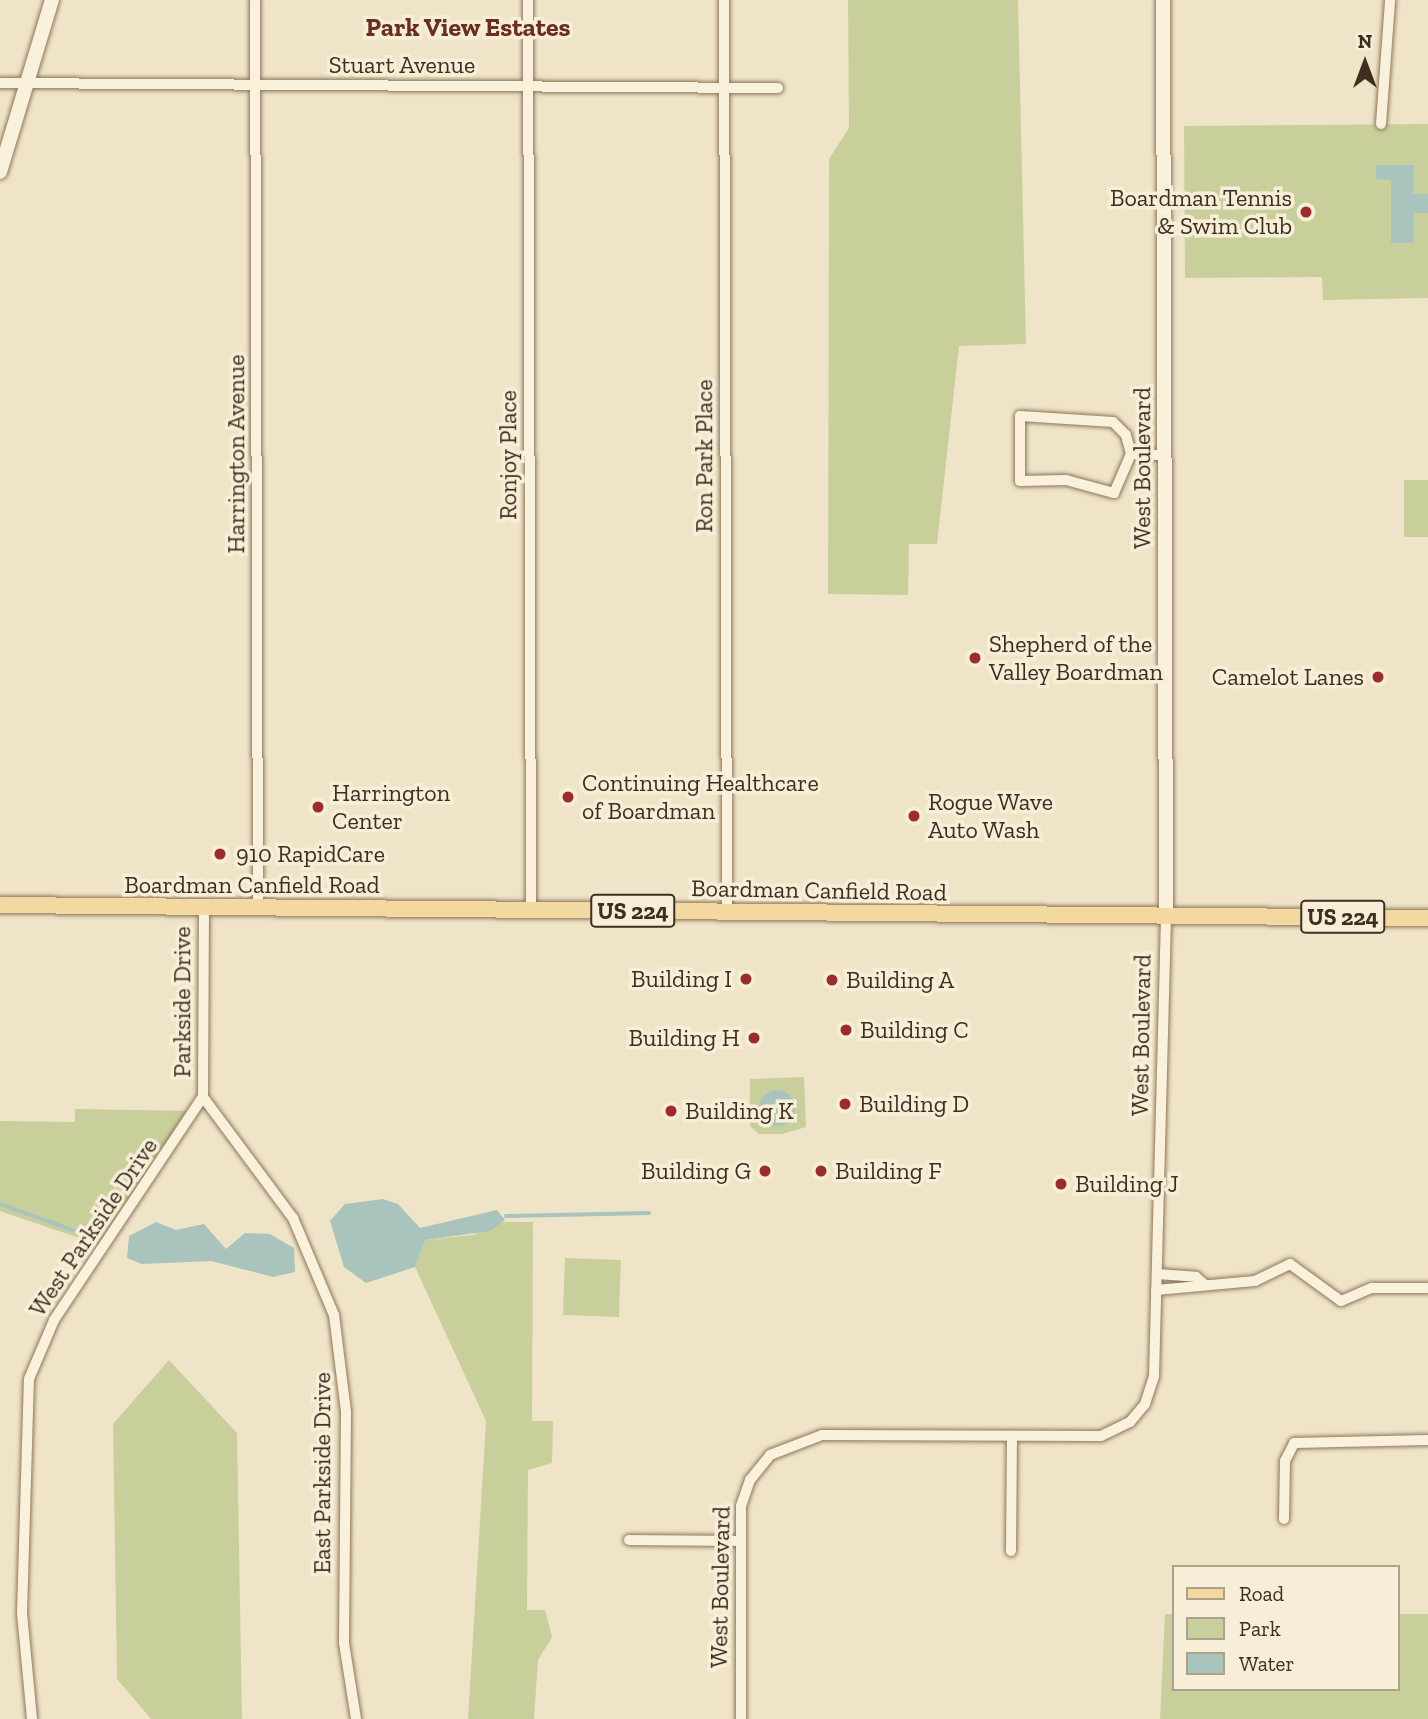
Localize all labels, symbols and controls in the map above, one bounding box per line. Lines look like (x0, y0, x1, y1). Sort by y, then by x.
district label: Park View Estates (365, 12, 571, 44)
north arrow (1330, 28, 1400, 98)
text: N (1358, 30, 1372, 53)
street label: Stuart Avenue (328, 51, 476, 79)
place label: Boardman Tennis & Swim Club (1109, 184, 1292, 240)
marker: Boardman Tennis & Swim Club (1298, 204, 1314, 220)
street label: Harrington Avenue (222, 354, 250, 554)
street label: Ron Park Place (690, 379, 718, 533)
street label: West Boulevard (1128, 387, 1156, 549)
street label: Ronjoy Place (494, 390, 522, 520)
place label: Shepherd of the Valley Boardman (989, 630, 1164, 686)
marker: Shepherd of the Valley Boardman (967, 650, 983, 666)
place label: Camelot Lanes (1212, 663, 1364, 691)
marker: Camelot Lanes (1370, 669, 1386, 685)
place label: Continuing Healthcare of Boardman (582, 769, 819, 825)
place label: Harrington Center (332, 779, 450, 835)
place label: Rogue Wave Auto Wash (928, 788, 1054, 844)
marker: Continuing Healthcare of Boardman (560, 789, 576, 805)
marker: Harrington Center (310, 799, 326, 815)
marker: Rogue Wave Auto Wash (906, 808, 922, 824)
place label: 910 RapidCare (236, 840, 385, 868)
marker: 910 RapidCare (210, 844, 230, 864)
street label: Boardman Canfield Road (124, 871, 380, 899)
street label: Boardman Canfield Road (691, 873, 947, 907)
road number: US 224 (589, 891, 677, 930)
road number: US 224 (1299, 898, 1387, 936)
street label: Parkside Drive (168, 926, 196, 1078)
street label: West Boulevard (1125, 954, 1157, 1116)
place label: Building I (631, 965, 732, 993)
place label: Building A (846, 966, 955, 994)
marker: Building I (738, 971, 754, 987)
marker: Building A (824, 972, 840, 988)
place label: Building C (860, 1016, 969, 1044)
marker: Building C (838, 1022, 854, 1038)
place label: Building H (629, 1024, 740, 1052)
marker: Building H (746, 1030, 762, 1046)
place label: Building D (859, 1090, 969, 1118)
marker: Building D (837, 1096, 853, 1112)
place label: Building K (685, 1097, 794, 1125)
marker: Building K (663, 1103, 679, 1119)
street label: West Parkside Drive (23, 1132, 163, 1322)
place label: Building G (641, 1157, 751, 1185)
place label: Building F (835, 1157, 942, 1185)
marker: Building G (757, 1163, 773, 1179)
marker: Building F (813, 1163, 829, 1179)
place label: Building J (1075, 1170, 1179, 1198)
marker: Building J (1053, 1176, 1069, 1192)
street label: East Parkside Drive (308, 1372, 336, 1574)
street label: West Boulevard (704, 1506, 736, 1668)
legend (1172, 1565, 1400, 1691)
text: Road (1239, 1581, 1284, 1606)
text: Park (1239, 1616, 1281, 1641)
text: Water (1239, 1651, 1294, 1676)

